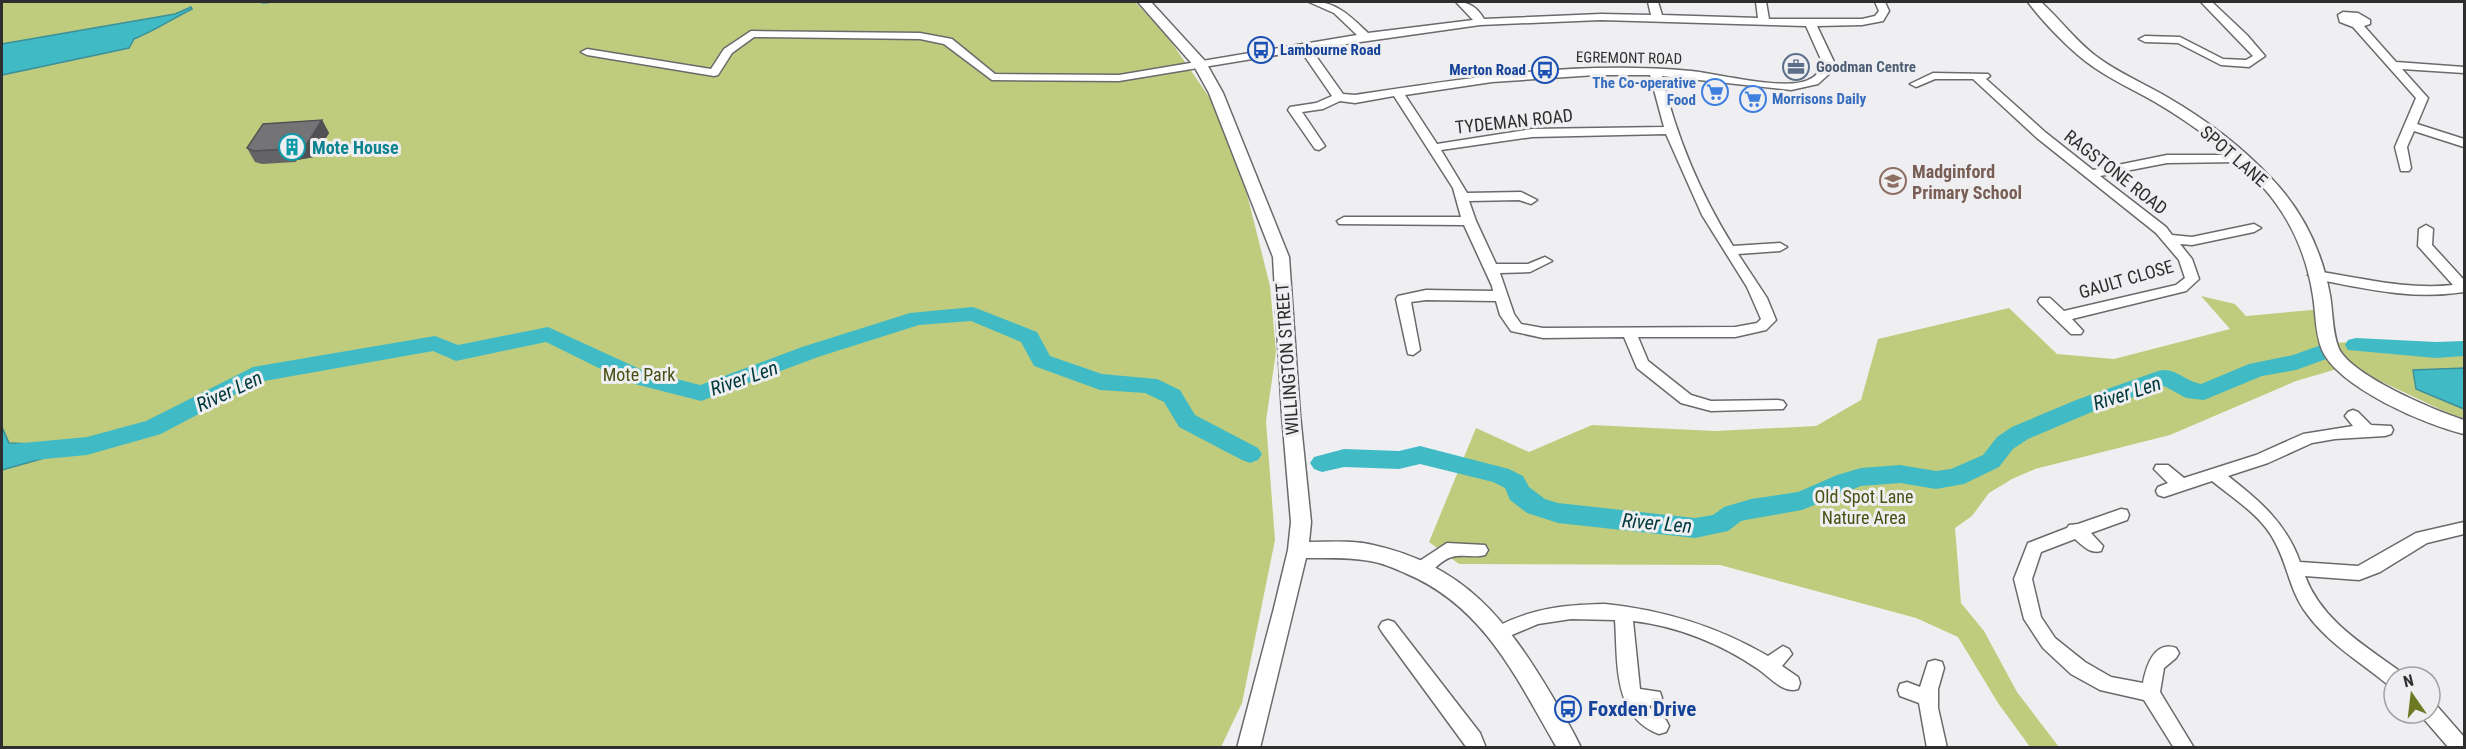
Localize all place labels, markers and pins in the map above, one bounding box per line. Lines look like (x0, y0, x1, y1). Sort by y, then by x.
bus stop icon: Lambourne Road (1246, 35, 1276, 65)
place label: Lambourne Road (1280, 41, 1381, 59)
office icon: Goodman Centre (1781, 52, 1811, 82)
bus stop icon: Merton Road (1530, 55, 1560, 85)
place label: Goodman Centre (1816, 58, 1916, 76)
place label: Merton Road (1449, 61, 1526, 79)
place label: The Co-operative Food (1592, 74, 1696, 109)
supermarket icon: The Co-operative Food (1700, 77, 1730, 107)
supermarket icon: Morrisons Daily (1738, 84, 1768, 114)
place label: Morrisons Daily (1772, 90, 1867, 108)
building icon: Mote House (277, 132, 307, 162)
place label: Mote House (312, 137, 399, 158)
place label: Madginford Primary School (1912, 161, 2022, 203)
school or university icon: Madginford Primary School (1878, 166, 1908, 196)
bus stop icon: Foxden Drive (1553, 694, 1583, 724)
place label: Foxden Drive (1588, 697, 1696, 721)

